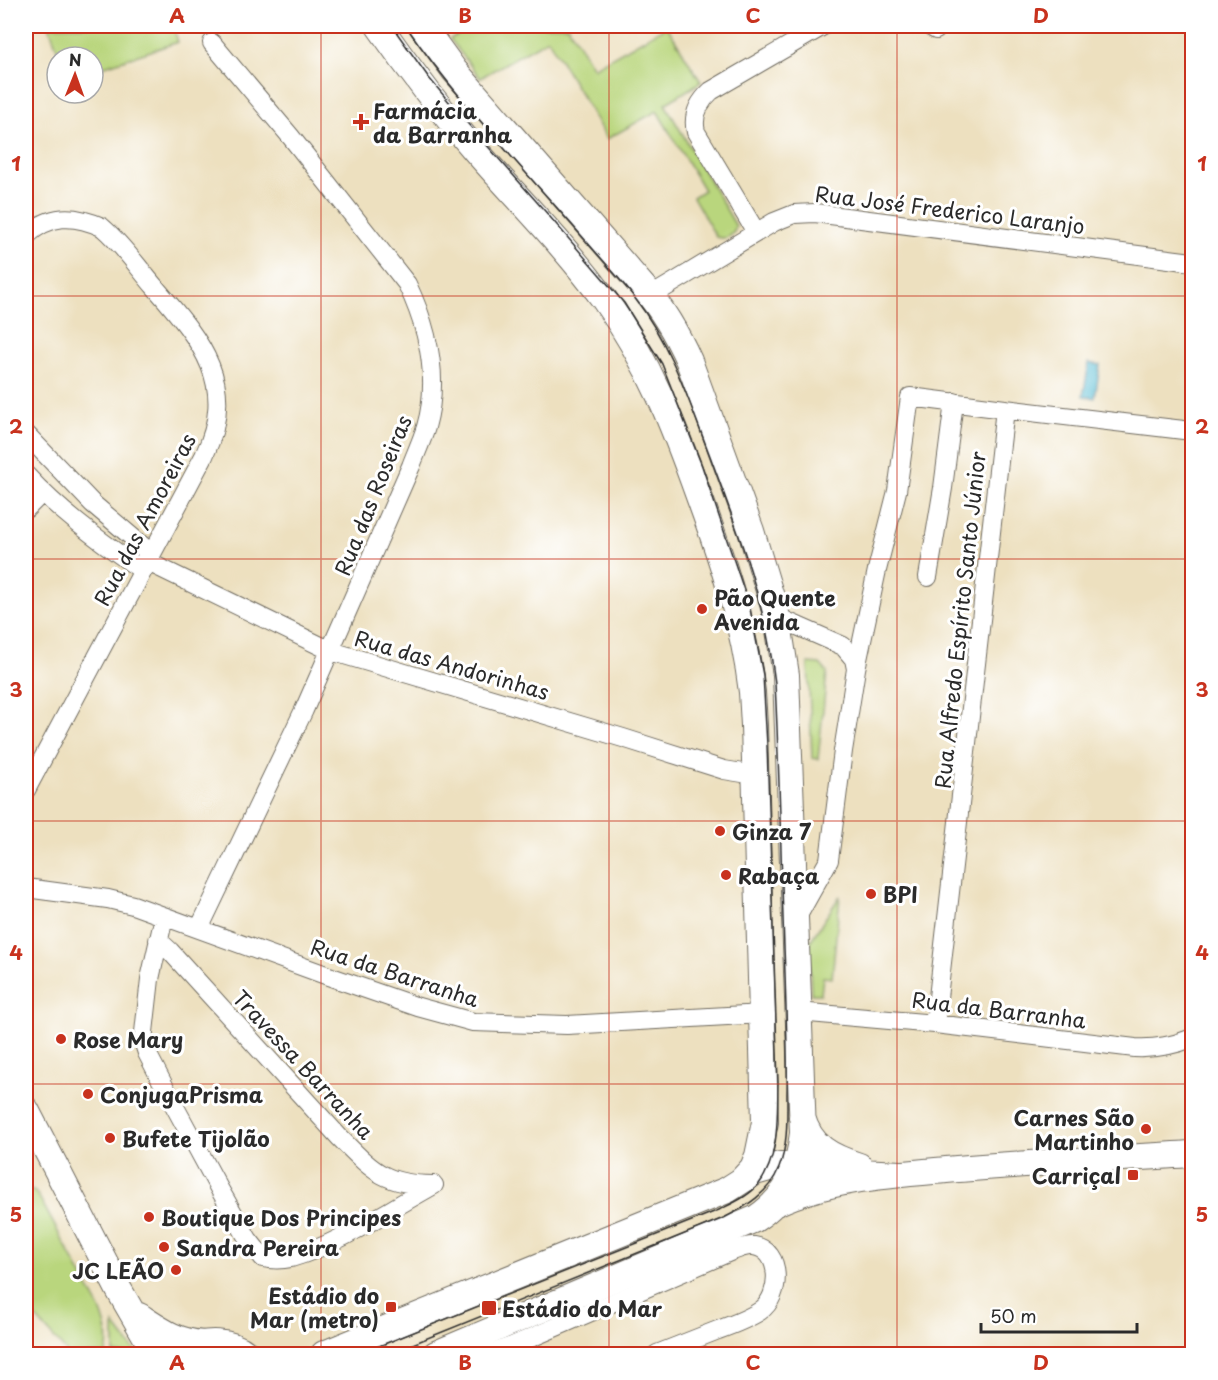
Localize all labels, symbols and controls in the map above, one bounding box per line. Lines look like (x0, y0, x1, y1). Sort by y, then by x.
text: A (169, 0, 185, 30)
text: B (458, 0, 472, 30)
text: C (745, 0, 761, 30)
text: D (1033, 0, 1049, 30)
north arrow (45, 45, 105, 105)
text: N (69, 47, 82, 71)
place label: Farmácia da Barranha (373, 94, 512, 150)
marker: Farmácia da Barranha (354, 115, 368, 129)
text: 1 (11, 148, 21, 178)
text: 1 (1197, 148, 1207, 178)
street label: Rua José Frederico Laranjo (813, 177, 1087, 241)
street label: Rua das Roseiras (325, 410, 419, 580)
text: 2 (9, 411, 23, 441)
text: 2 (1195, 411, 1209, 441)
street label: Rua das Amoreiras (85, 427, 203, 611)
street label: Rua Alfredo Espírito Santo Júnior (925, 449, 993, 790)
place label: Pão Quente Avenida (713, 581, 836, 637)
marker: Pão Quente Avenida (695, 602, 709, 616)
street label: Rua das Andorinhas (351, 621, 553, 707)
text: 3 (9, 674, 23, 704)
text: 3 (1195, 674, 1209, 704)
place label: Ginza 7 (732, 815, 812, 847)
marker: Ginza 7 (713, 824, 727, 838)
place label: Rabaça (738, 859, 820, 891)
marker: Rabaça (719, 868, 733, 882)
place label: BPI (883, 878, 918, 910)
marker: BPI (864, 887, 878, 901)
street label: Rua da Barranha (307, 930, 484, 1015)
text: 4 (9, 937, 23, 967)
text: 4 (1195, 937, 1209, 967)
street label: Travessa Barranha (226, 982, 383, 1147)
street label: Rua da Barranha (910, 982, 1089, 1036)
place label: Rose Mary (73, 1023, 183, 1055)
marker: Rose Mary (54, 1032, 68, 1046)
place label: ConjugaPrisma (100, 1078, 263, 1110)
marker: ConjugaPrisma (81, 1087, 95, 1101)
place label: Carnes São Martinho (1014, 1101, 1134, 1157)
place label: Bufete Tijolão (122, 1122, 270, 1154)
marker: Carnes São Martinho (1139, 1122, 1153, 1136)
marker: Bufete Tijolão (103, 1131, 117, 1145)
place label: Carriçal (1032, 1159, 1121, 1191)
marker: Carriçal (1126, 1168, 1140, 1182)
text: 5 (10, 1199, 22, 1229)
text: 5 (1196, 1199, 1208, 1229)
place label: Boutique Dos Principes (161, 1201, 401, 1233)
marker: Boutique Dos Principes (142, 1210, 156, 1224)
place label: Sandra Pereira (176, 1231, 339, 1263)
marker: Sandra Pereira (157, 1240, 171, 1254)
place label: JC LEÃO (72, 1254, 164, 1286)
marker: JC LEÃO (169, 1263, 183, 1277)
place label: Estádio do Mar (metro) (250, 1279, 379, 1335)
place label: Estádio do Mar (502, 1292, 662, 1324)
scale bar (981, 1296, 1137, 1334)
marker: Estádio do Mar (480, 1299, 498, 1317)
marker: Estádio do Mar (metro) (384, 1300, 398, 1314)
text: 50 m (990, 1302, 1037, 1329)
text: A (169, 1347, 185, 1377)
text: B (458, 1347, 472, 1377)
text: C (745, 1347, 761, 1377)
text: D (1033, 1347, 1049, 1377)

